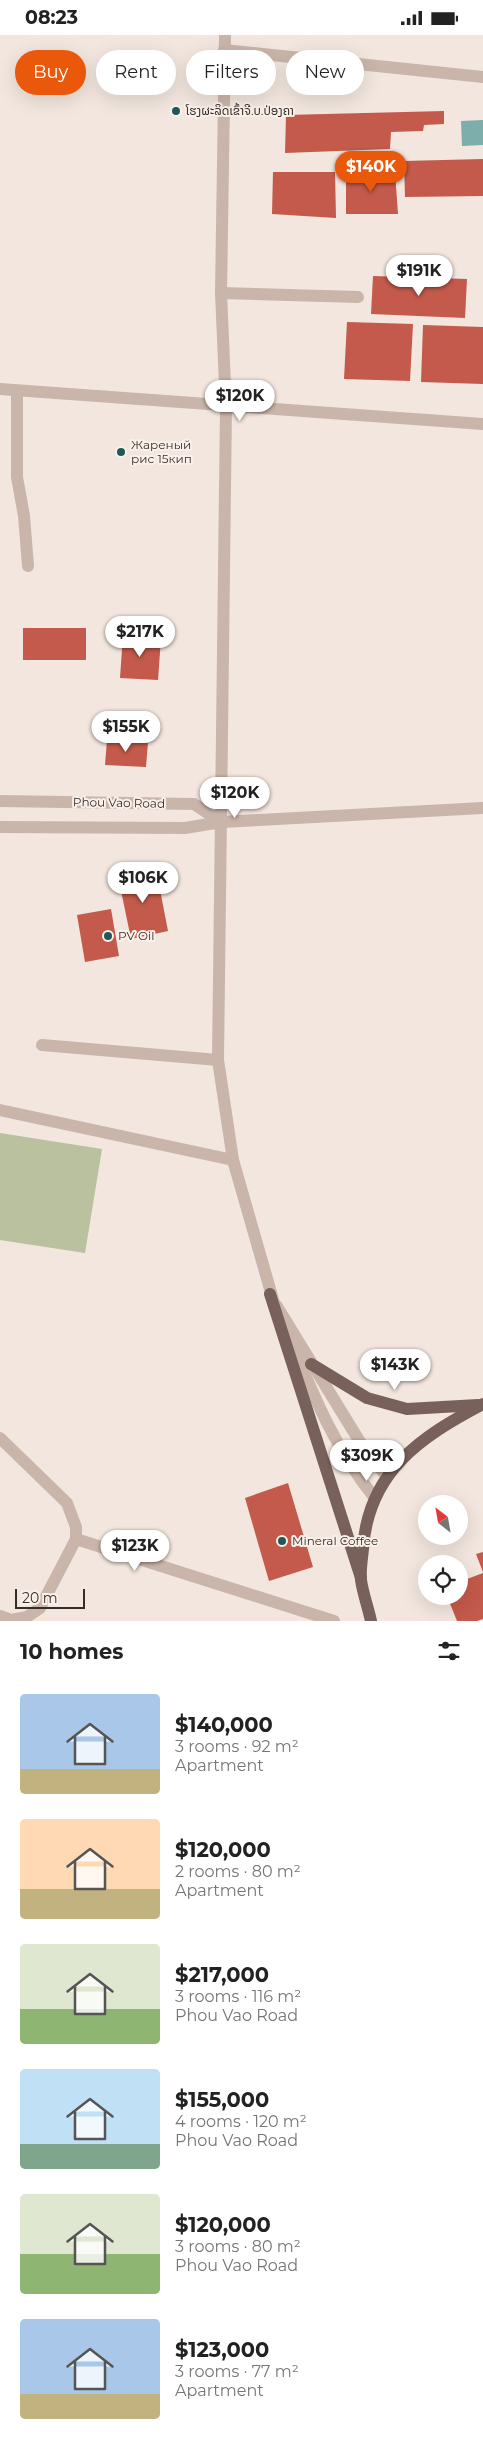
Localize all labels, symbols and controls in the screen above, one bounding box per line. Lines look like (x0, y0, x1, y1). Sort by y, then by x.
text: 08:23 (25, 6, 78, 29)
chip: Buy (15, 50, 86, 95)
chip: Rent (96, 50, 176, 95)
chip: Filters (186, 50, 276, 95)
chip: New (286, 50, 364, 95)
place label: ໂຮງຜະລິດເຂົ້າຈີ.ບ.ປ່ອງຄາ (185, 102, 294, 118)
marker: ໂຮງຜະລິດເຂົ້າຈີ.ບ.ປ່ອງຄາ (170, 105, 182, 117)
pin: $140K (336, 151, 406, 193)
text: $140K (346, 157, 396, 176)
pin: $191K (384, 255, 454, 297)
text: $191K (397, 261, 441, 280)
pin: $120K (205, 379, 275, 422)
text: $120K (216, 386, 264, 405)
place label: Жареный рис 15кип (131, 437, 192, 466)
marker: Жареный рис 15кип (115, 446, 127, 458)
pin: $217K (105, 615, 175, 658)
text: $217K (116, 622, 164, 641)
pin: $155K (91, 711, 161, 753)
text: $155K (102, 717, 150, 736)
pin: $120K (200, 777, 270, 819)
text: $120K (211, 783, 259, 802)
street label: Phou Vao Road (73, 794, 165, 811)
pin: $106K (108, 861, 178, 904)
text: $106K (118, 868, 168, 887)
place label: PV Oil (118, 928, 154, 943)
marker: PV Oil (102, 930, 114, 942)
pin: $143K (360, 1349, 430, 1391)
text: $143K (371, 1355, 419, 1374)
pin: $309K (332, 1439, 402, 1482)
text: $309K (341, 1446, 393, 1465)
north arrow (418, 1495, 468, 1545)
map controls (418, 1495, 468, 1605)
pin: $123K (100, 1529, 170, 1572)
place label: Mineral Coffee (292, 1533, 378, 1548)
marker: Mineral Coffee (276, 1535, 288, 1547)
text: $123K (111, 1536, 159, 1555)
button: locate (418, 1555, 468, 1605)
scale bar (15, 1586, 85, 1609)
text: 20 m (22, 1589, 58, 1607)
icon: filters (435, 1637, 463, 1665)
text: 10 homes (20, 1639, 123, 1664)
text: $140,000 (175, 1712, 273, 1737)
icon: home (60, 1714, 120, 1774)
text: 3 rooms · 92 m² (175, 1737, 299, 1756)
text: Apartment (175, 1756, 264, 1775)
text: $120,000 (175, 1837, 271, 1862)
icon: home (60, 1839, 120, 1899)
text: 2 rooms · 80 m² (175, 1862, 301, 1881)
text: Apartment (175, 1881, 264, 1900)
text: $217,000 (175, 1962, 269, 1987)
icon: home (60, 1964, 120, 2024)
text: 3 rooms · 116 m² (175, 1987, 301, 2006)
text: Phou Vao Road (175, 2006, 298, 2025)
text: $155,000 (175, 2087, 269, 2112)
icon: home (60, 2089, 120, 2149)
text: 4 rooms · 120 m² (175, 2112, 307, 2131)
text: Phou Vao Road (175, 2131, 298, 2150)
text: $120,000 (175, 2212, 271, 2237)
icon: home (60, 2214, 120, 2274)
text: 3 rooms · 80 m² (175, 2237, 301, 2256)
text: Phou Vao Road (175, 2256, 298, 2275)
text: $123,000 (175, 2337, 269, 2362)
icon: home (60, 2339, 120, 2399)
text: 3 rooms · 77 m² (175, 2362, 299, 2381)
text: Apartment (175, 2381, 264, 2400)

